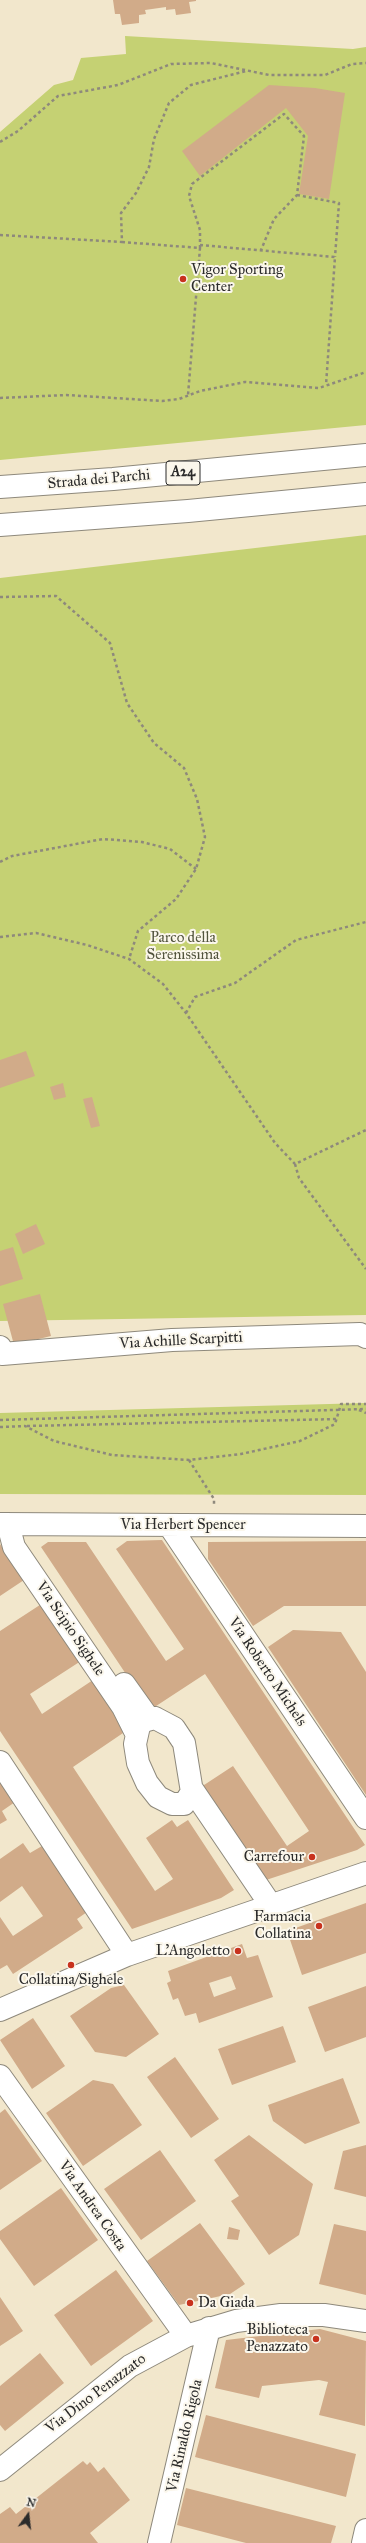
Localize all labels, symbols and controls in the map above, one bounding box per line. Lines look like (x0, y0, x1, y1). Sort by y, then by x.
place label: Vigor Sporting Center (191, 261, 283, 296)
marker: Vigor Sporting Center (178, 274, 188, 284)
road number: A24 (166, 461, 200, 485)
street label: Strada dei Parchi (47, 467, 151, 493)
park label: Parco della Serenissima (147, 929, 219, 964)
street label: Via Achille Scarpitti (119, 1329, 243, 1353)
street label: Via Herbert Spencer (120, 1516, 246, 1534)
street label: Via Scipio Sighele (32, 1578, 108, 1680)
street label: Via Roberto Michels (224, 1614, 310, 1730)
place label: Carrefour (244, 1848, 304, 1866)
marker: Carrefour (307, 1852, 317, 1862)
place label: Farmacia Collatina (254, 1908, 311, 1943)
marker: Farmacia Collatina (314, 1921, 324, 1931)
place label: L'Angoletto (156, 1942, 230, 1960)
marker: L'Angoletto (233, 1946, 243, 1956)
marker: Collatina/Sighele (66, 1960, 76, 1970)
place label: Collatina/Sighele (19, 1971, 123, 1989)
street label: Via Andrea Costa (54, 2157, 130, 2255)
place label: Da Giada (198, 2294, 255, 2312)
marker: Da Giada (185, 2298, 195, 2308)
place label: Biblioteca Penazzato (246, 2321, 308, 2356)
marker: Biblioteca Penazzato (311, 2334, 321, 2344)
street label: Via Dino Penazzato (42, 2350, 150, 2438)
street label: Via Rinaldo Rigola (163, 2378, 207, 2494)
north arrow (8, 2495, 48, 2535)
text: N (25, 2495, 37, 2510)

